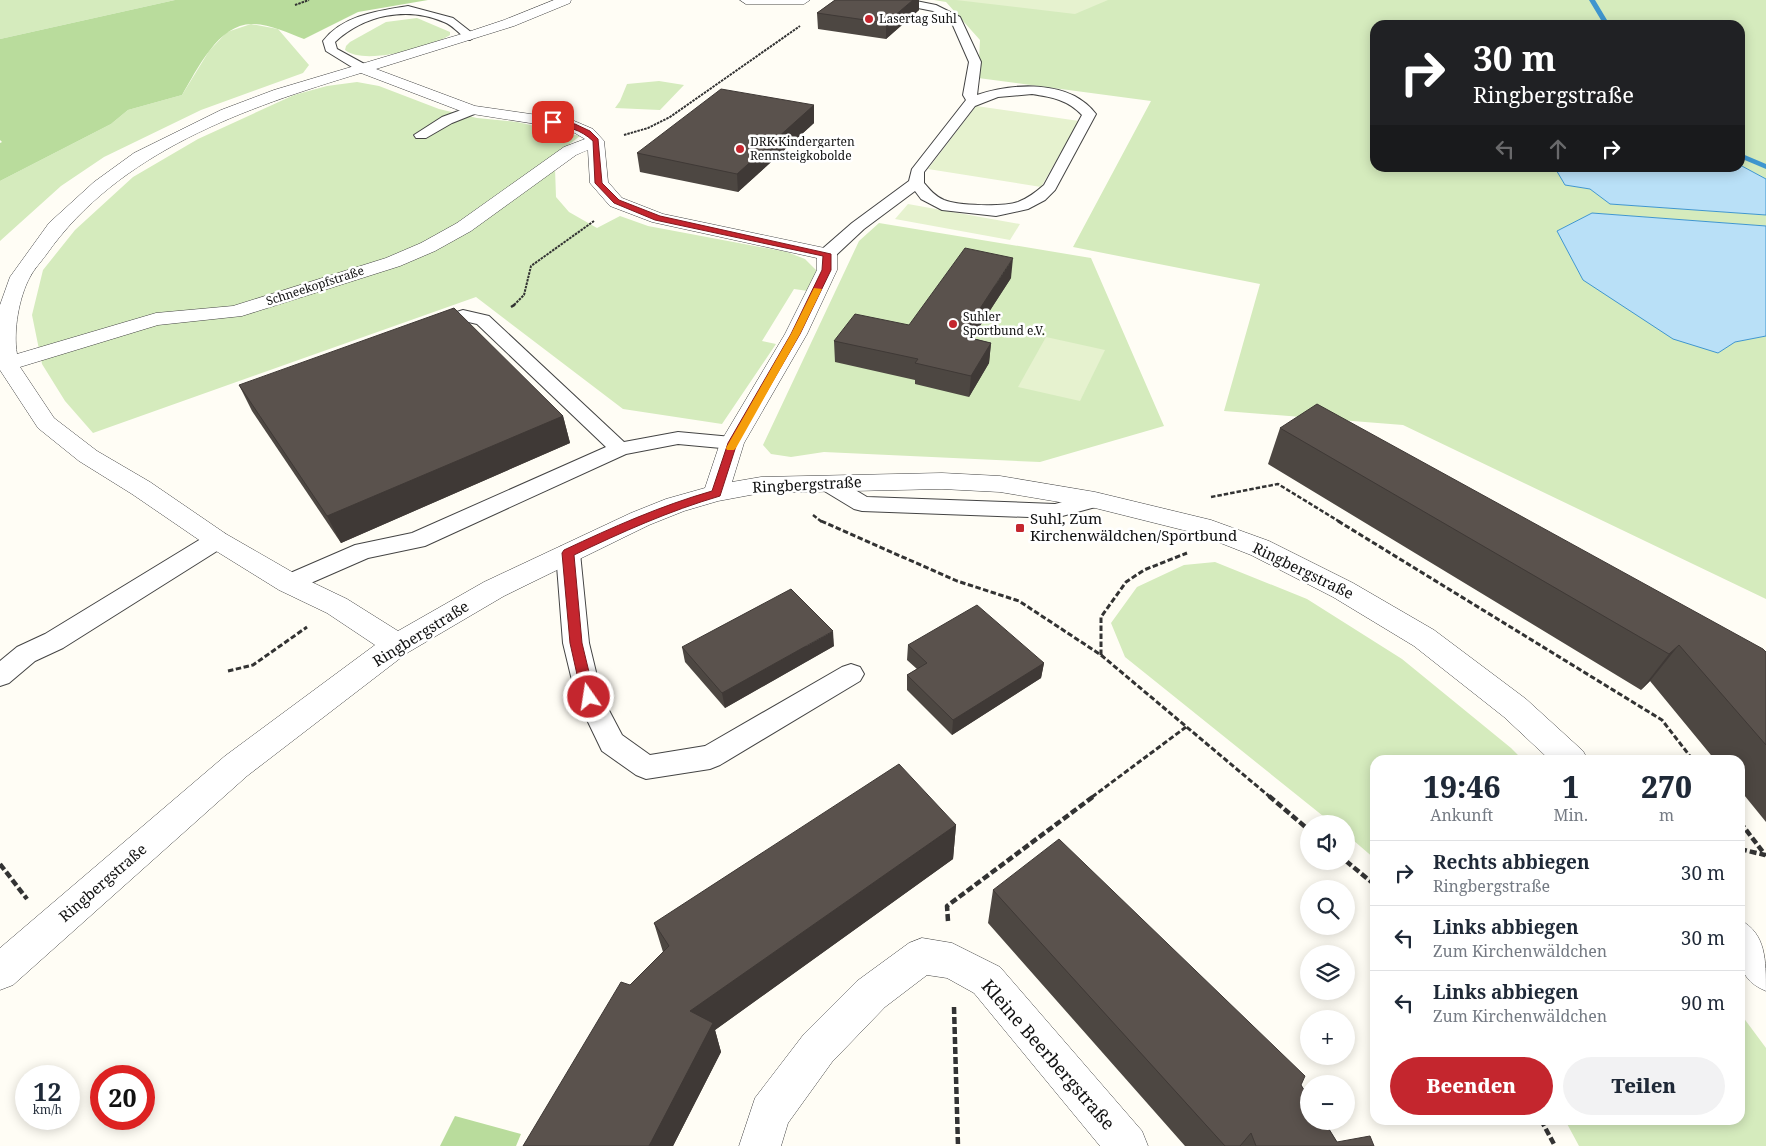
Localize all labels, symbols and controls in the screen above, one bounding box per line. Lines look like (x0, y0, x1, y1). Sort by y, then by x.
place label: Lasertag Suhl (879, 10, 957, 27)
marker: Lasertag Suhl (863, 13, 875, 25)
text: 30 m (1473, 34, 1556, 81)
icon: right (1390, 40, 1455, 105)
text: Ringbergstraße (1473, 79, 1634, 109)
pin (532, 101, 574, 143)
icon: arrive (539, 108, 567, 136)
place label: DRK Kindergarten Rennsteigkobolde (750, 133, 855, 164)
icon: left (1491, 135, 1519, 163)
icon: ahead (1544, 135, 1572, 163)
icon: right (1597, 135, 1625, 163)
marker: DRK Kindergarten Rennsteigkobolde (734, 143, 746, 155)
street label: Schneekopfstraße (264, 262, 366, 309)
place label: Suhler Sportbund e.V. (963, 308, 1045, 339)
marker: Suhler Sportbund e.V. (947, 318, 959, 330)
street label: Ringbergstraße (752, 471, 862, 497)
place label: Suhl, Zum Kirchenwäldchen/Sportbund (1030, 508, 1237, 545)
marker: Suhl, Zum Kirchenwäldchen/Sportbund (1014, 522, 1026, 534)
street label: Ringbergstraße (1250, 537, 1357, 603)
street label: Ringbergstraße (369, 596, 472, 671)
position arrow (562, 670, 614, 722)
text: 19:46 (1423, 766, 1500, 807)
text: 1 (1562, 766, 1579, 807)
text: 270 (1641, 766, 1692, 807)
text: Ankunft (1430, 804, 1493, 826)
text: Min. (1553, 804, 1588, 826)
text: m (1659, 804, 1674, 826)
map controls (1300, 815, 1355, 1130)
button: sound (1300, 815, 1355, 870)
street label: Ringbergstraße (54, 839, 150, 926)
text: Rechts abbiegen (1433, 849, 1590, 875)
icon: right (1390, 859, 1418, 887)
text: 30 m (1681, 860, 1725, 886)
text: Ringbergstraße (1433, 875, 1550, 897)
button: search (1300, 880, 1355, 935)
text: Links abbiegen (1433, 914, 1579, 940)
icon: left (1390, 924, 1418, 952)
text: 30 m (1681, 925, 1725, 951)
text: Zum Kirchenwäldchen (1433, 940, 1607, 962)
button: layers (1300, 945, 1355, 1000)
street label: Kleine Beerbergstraße (977, 974, 1121, 1135)
text: Links abbiegen (1433, 979, 1579, 1005)
icon: left (1390, 989, 1418, 1017)
text: 90 m (1681, 990, 1725, 1016)
text: Zum Kirchenwäldchen (1433, 1005, 1607, 1027)
button: + (1300, 1010, 1355, 1065)
button: Beenden (1390, 1057, 1553, 1115)
button: Teilen (1563, 1057, 1725, 1115)
speed limit sign: 20 (90, 1065, 155, 1130)
text: 12 (33, 1074, 62, 1108)
button: − (1300, 1075, 1355, 1130)
text: km/h (33, 1101, 62, 1118)

